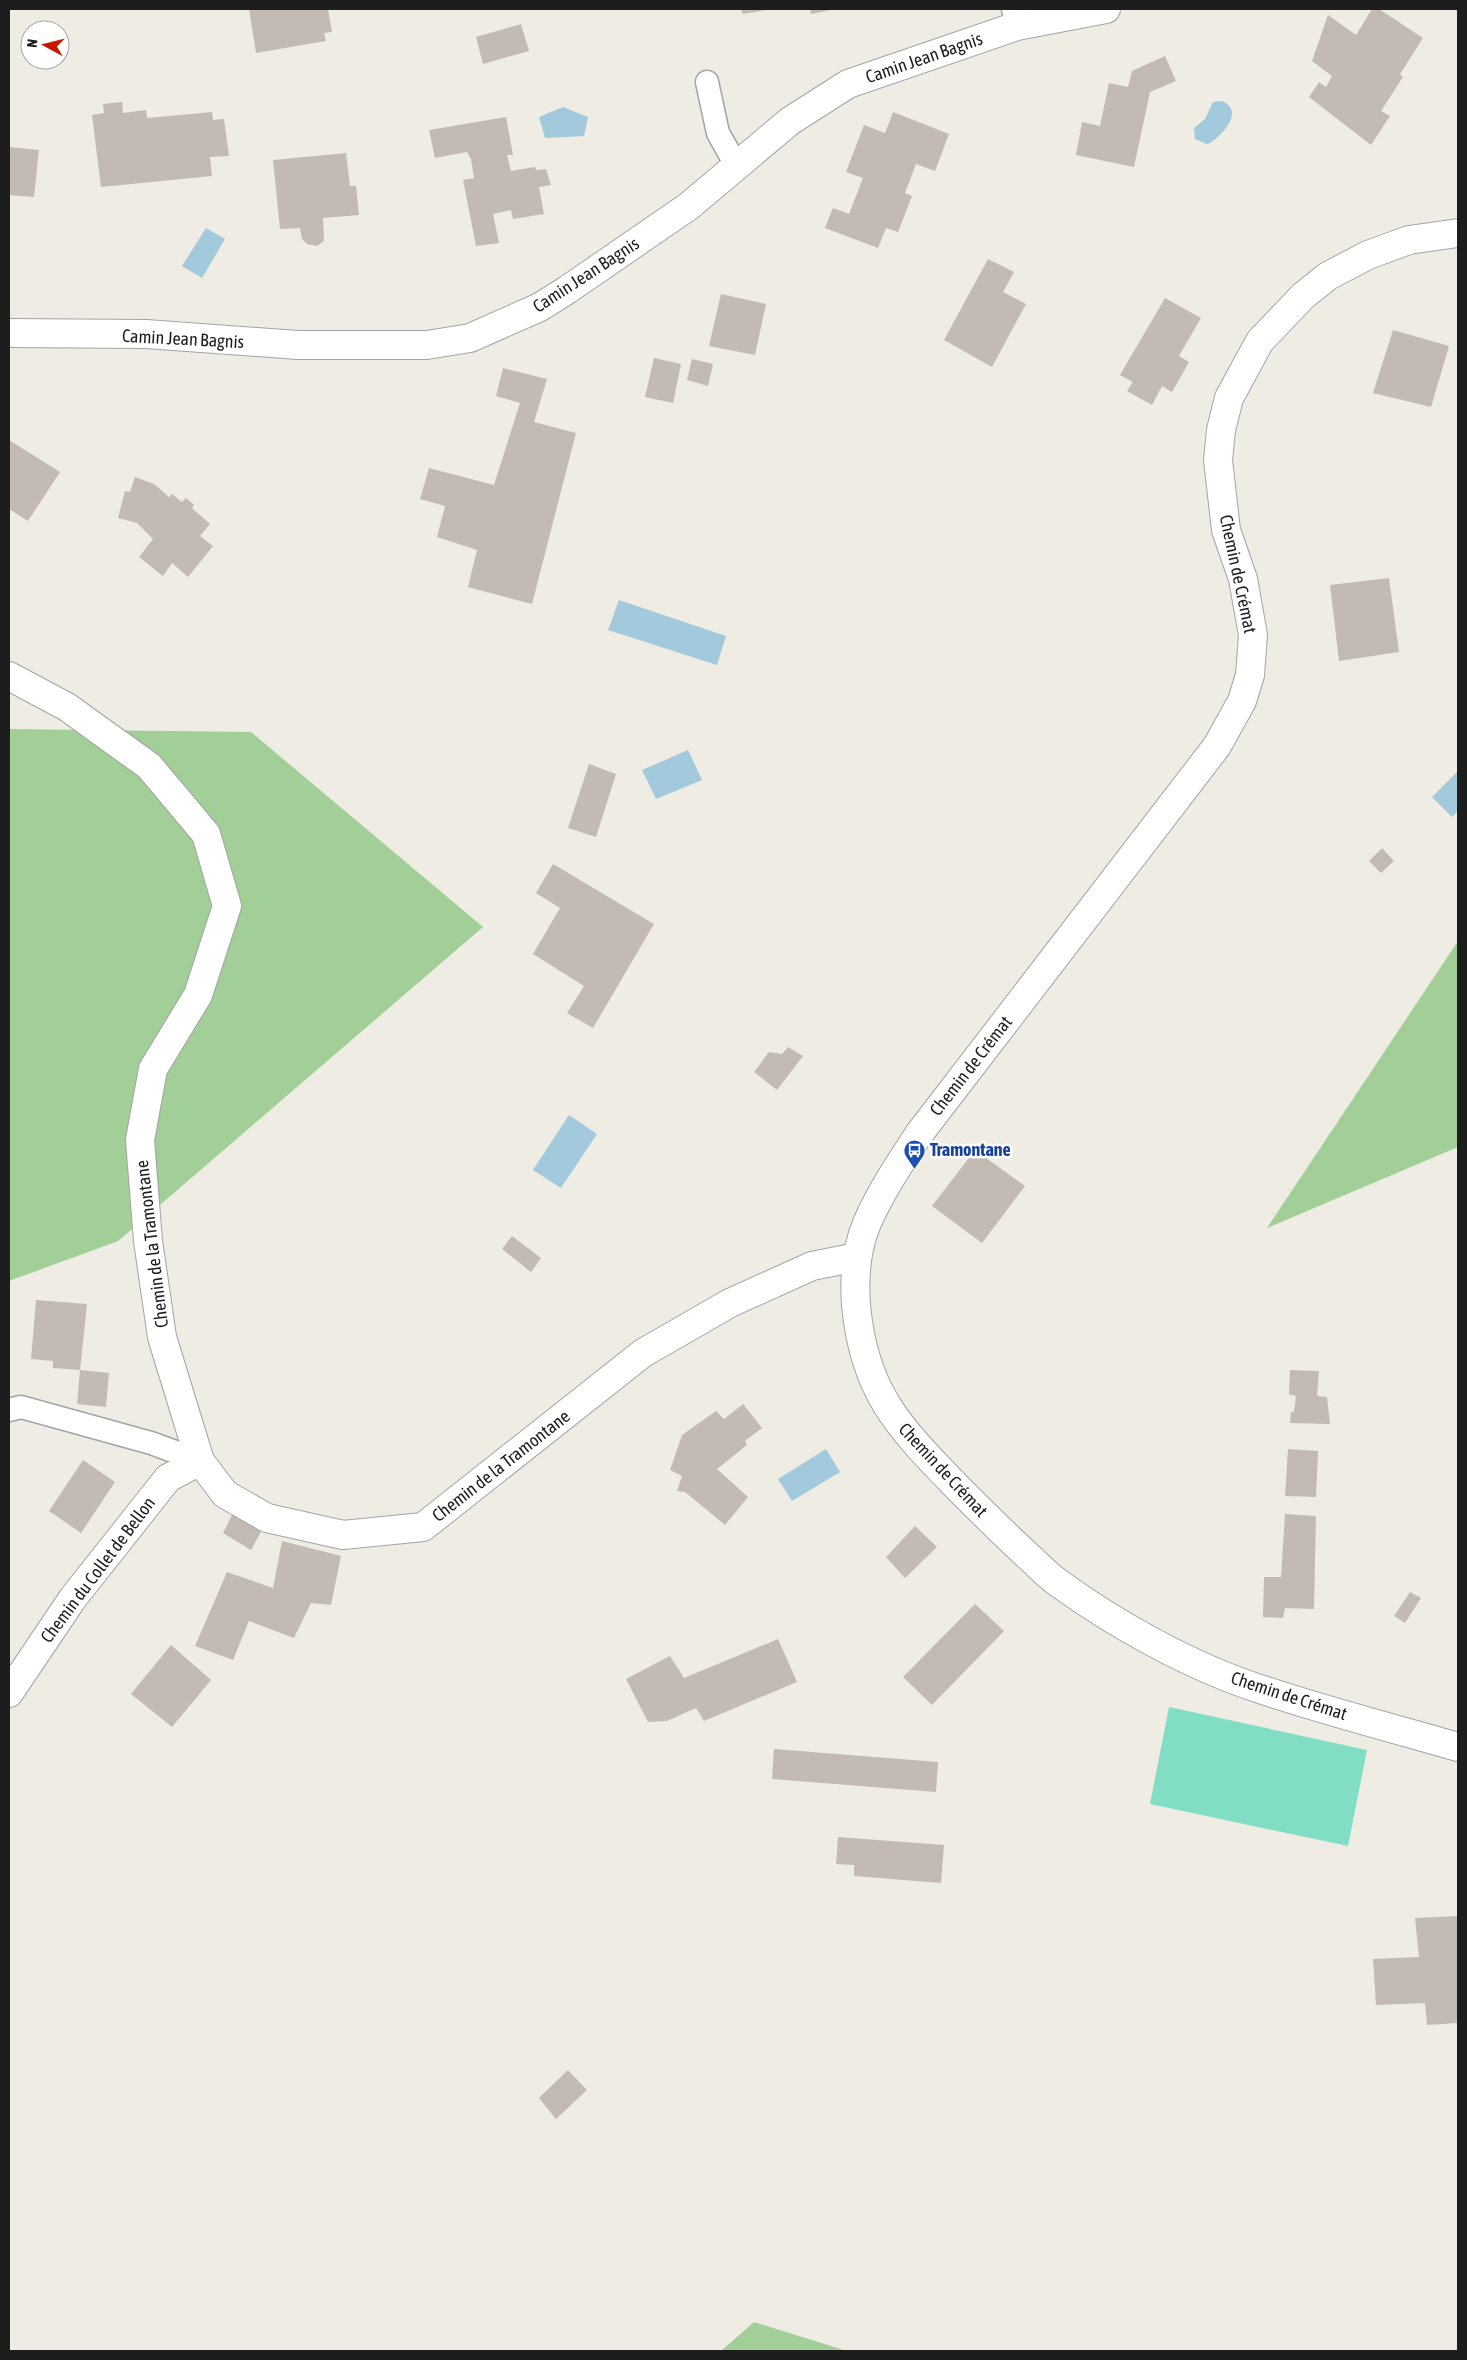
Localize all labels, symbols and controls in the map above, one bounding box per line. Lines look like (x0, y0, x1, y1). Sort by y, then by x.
north arrow (20, 20, 70, 70)
street label: Camin Jean Bagnis (863, 28, 985, 87)
text: N (24, 38, 41, 48)
street label: Camin Jean Bagnis (529, 233, 643, 317)
street label: Camin Jean Bagnis (121, 325, 245, 352)
street label: Chemin de Crémat (1216, 513, 1261, 635)
street label: Chemin de Crémat (925, 1012, 1016, 1120)
bus stop icon: Tramontane (902, 1138, 926, 1169)
place label: Tramontane (930, 1139, 1011, 1160)
street label: Chemin de la Tramontane (131, 1159, 172, 1329)
street label: Chemin de la Tramontane (428, 1405, 574, 1526)
street label: Chemin de Crémat (895, 1418, 992, 1521)
street label: Chemin du Collet de Bellon (36, 1493, 159, 1647)
street label: Chemin de Crémat (1229, 1667, 1350, 1724)

